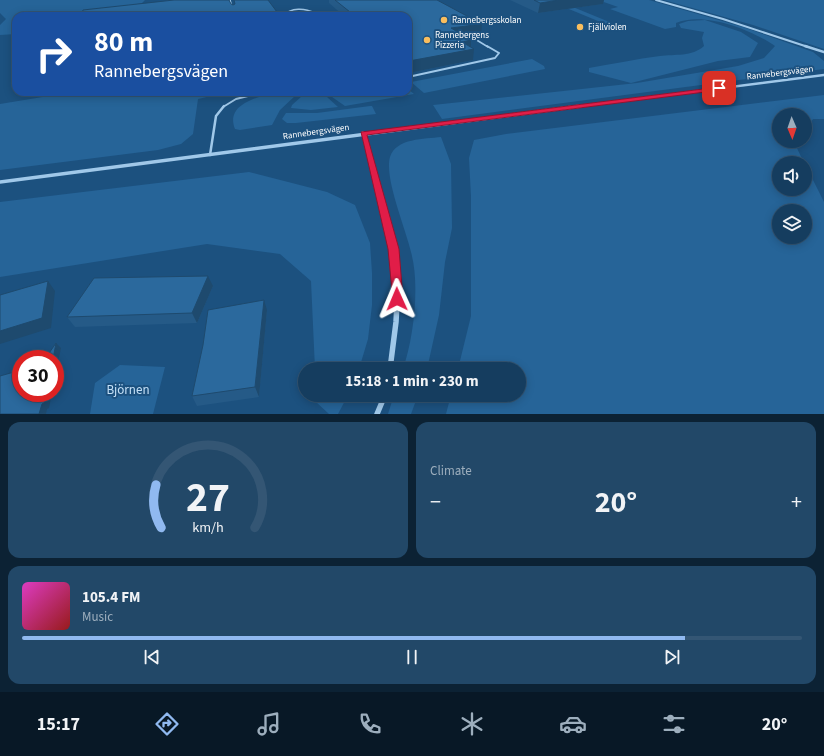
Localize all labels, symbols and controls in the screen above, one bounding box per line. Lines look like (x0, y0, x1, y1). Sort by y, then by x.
place label: Rannebergsskolan (452, 14, 521, 27)
marker: Rannebergsskolan (439, 15, 449, 25)
place label: Fjällviolen (588, 21, 627, 34)
text: 80 m (94, 22, 153, 62)
marker: Fjällviolen (575, 22, 585, 32)
icon: right (28, 28, 80, 80)
place label: Rannebergens Pizzeria (435, 29, 489, 52)
marker: Rannebergens Pizzeria (422, 35, 432, 45)
text: Rannebergsvägen (94, 59, 228, 84)
street label: Rannebergsvägen (746, 62, 814, 84)
pin (702, 71, 736, 105)
icon: arrive (708, 77, 730, 99)
north arrow (772, 108, 812, 148)
map controls (772, 108, 812, 244)
street label: Rannebergsvägen (282, 121, 350, 143)
button: sound (772, 156, 812, 196)
button: layers (772, 204, 812, 244)
position arrow (376, 278, 418, 320)
speed limit sign: 30 (12, 350, 64, 402)
text: 15:18 · 1 min · 230 m (345, 371, 479, 392)
park label: Björnen (106, 381, 150, 399)
text: Climate (430, 462, 472, 480)
text: 27 (186, 468, 230, 528)
text: 20° (595, 481, 637, 524)
text: − (430, 486, 441, 518)
text: + (791, 486, 802, 518)
text: km/h (192, 517, 224, 538)
text: 105.4 FM (82, 587, 140, 608)
text: Music (82, 608, 113, 626)
icon: previous (141, 646, 163, 668)
icon: pause (401, 646, 423, 668)
icon: next (661, 646, 683, 668)
icon: directions (153, 710, 181, 738)
icon: music (255, 710, 283, 738)
icon: phone (356, 710, 384, 738)
icon: climate (458, 710, 486, 738)
icon: car (559, 710, 587, 738)
icon: filters (660, 710, 688, 738)
text: 15:17 (37, 712, 80, 737)
text: 20° (762, 712, 787, 737)

